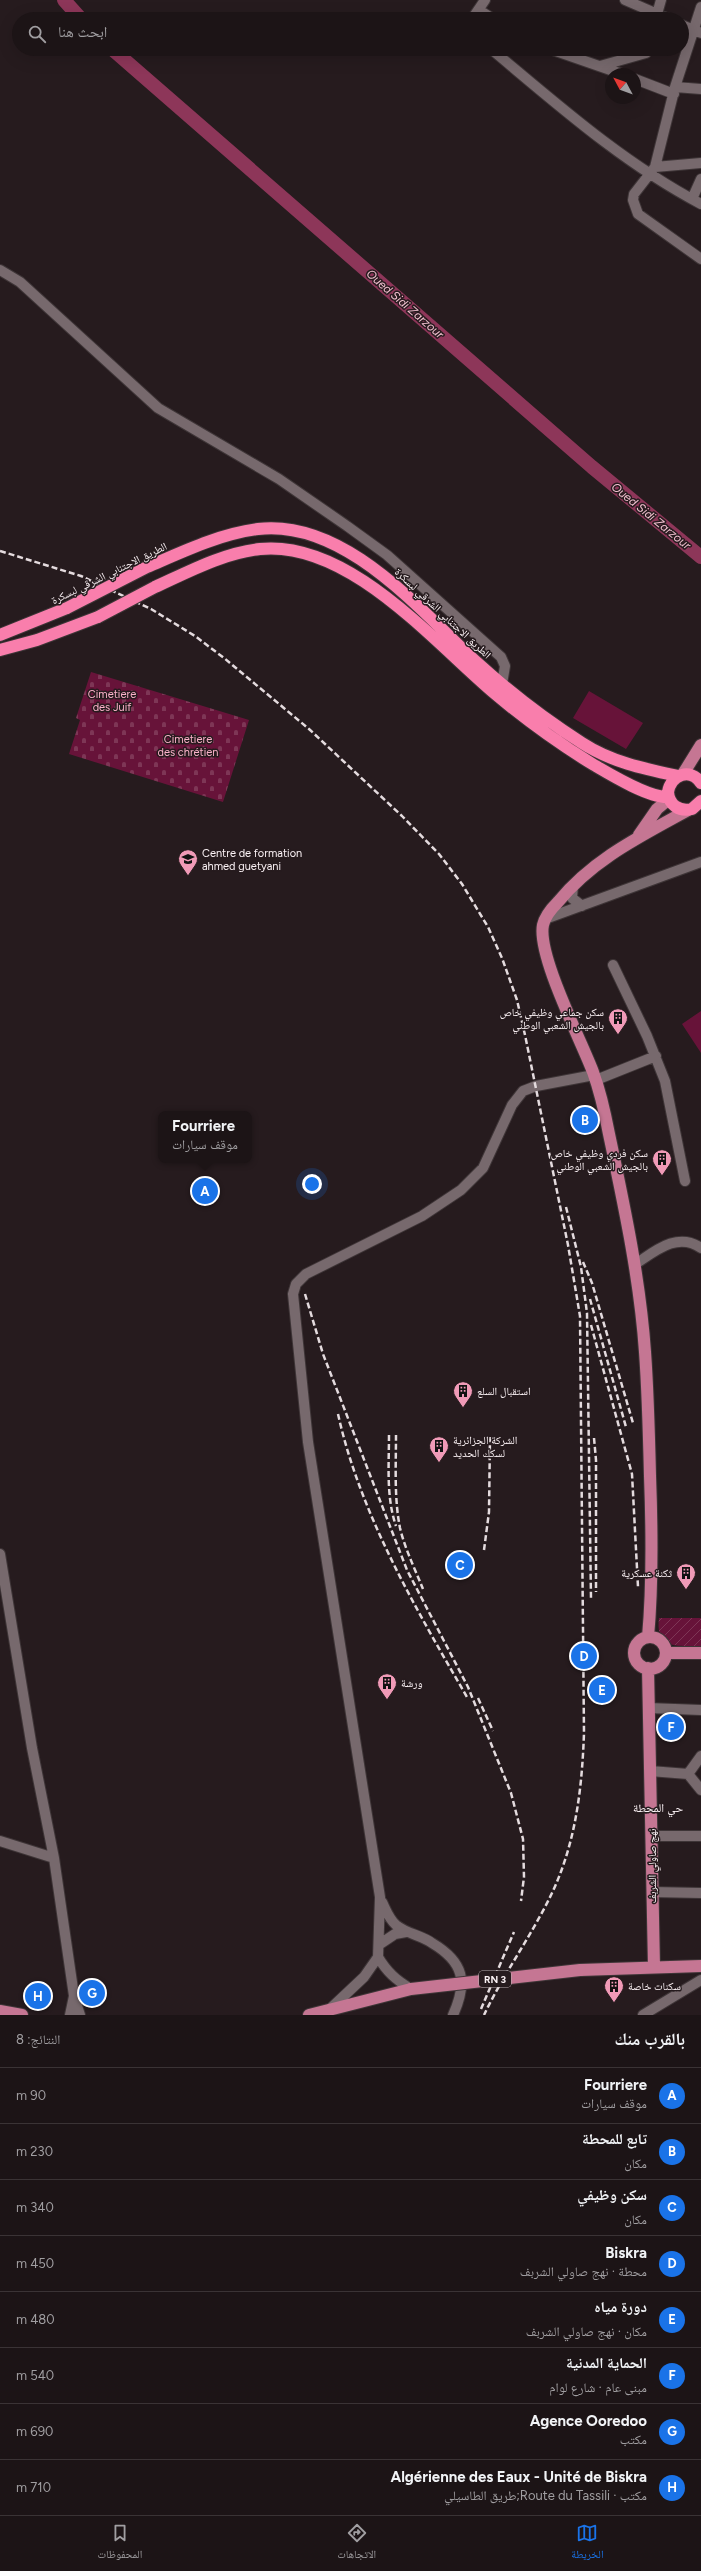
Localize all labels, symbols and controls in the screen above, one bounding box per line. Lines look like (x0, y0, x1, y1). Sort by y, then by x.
search box (12, 12, 689, 56)
icon: search (26, 23, 48, 45)
text: ابحث هنا (58, 23, 107, 41)
north arrow (605, 68, 641, 104)
water label: Oued Sidi Zarzour (363, 267, 447, 342)
water label: Oued Sidi Zarzour (609, 480, 694, 553)
street label: الطريق الاجتنابي الشرقي لبسكرة (49, 540, 170, 609)
street label: الطريق الاجتنابي الشرقي لبسكرة (391, 565, 493, 663)
park label: Cimetiere des Juif (88, 688, 136, 714)
park label: Cimetiere des chrétien (158, 733, 218, 759)
place label: Centre de formation ahmed guetyani (202, 847, 302, 873)
school or university icon: Centre de formation ahmed guetyani (177, 848, 199, 876)
place label: سكن جماعي وظيفي خاص بالجيش الشعبي الوطني (500, 1006, 604, 1034)
building icon: سكن جماعي وظيفي خاص بالجيش الشعبي الوطني (607, 1007, 629, 1035)
pin: B (572, 1105, 598, 1135)
popup (158, 1111, 252, 1163)
text: Fourriere (172, 1117, 235, 1135)
text: موقف سيارات (172, 1137, 238, 1152)
place label: سكن فردي وظيفي خاص بالجيش الشعبي الوطني (551, 1147, 648, 1175)
building icon: سكن فردي وظيفي خاص بالجيش الشعبي الوطني (651, 1148, 673, 1176)
your location (302, 1174, 322, 1194)
pin: A (192, 1176, 218, 1206)
building icon: استقبال السلع (452, 1380, 474, 1408)
place label: استقبال السلع (477, 1385, 531, 1398)
place label: الشركة الجزائرية لسكك الحديد (453, 1434, 518, 1460)
building icon: الشركة الجزائرية لسكك الحديد (428, 1435, 450, 1463)
pin: C (447, 1550, 473, 1580)
building icon: ثكنة عسكرية (675, 1562, 697, 1590)
place label: ثكنة عسكرية (621, 1567, 672, 1580)
pin: D (571, 1641, 597, 1671)
building icon: ورشة (376, 1672, 398, 1700)
pin: E (589, 1675, 615, 1705)
place label: ورشة (401, 1677, 423, 1690)
pin: F (658, 1712, 684, 1742)
district label: حي المحطة (633, 1801, 683, 1818)
street label: نهج صاولي الشربف (646, 1828, 661, 1904)
road number: RN 3 (479, 1971, 511, 1987)
building icon: سكنات خاصة (603, 1975, 625, 2003)
pin: G (79, 1978, 105, 2008)
place label: سكنات خاصة (628, 1980, 681, 1993)
pin: H (25, 1981, 51, 2011)
text: بالقرب منك (615, 2029, 685, 2049)
text: النتائج: 8 (16, 2032, 60, 2047)
text: Fourriere (584, 2076, 647, 2094)
text: 90 m (16, 2088, 46, 2103)
text: A (667, 2088, 677, 2103)
text: موقف سيارات (581, 2096, 647, 2111)
text: تابع للمحطة (582, 2130, 647, 2148)
text: 230 m (16, 2144, 53, 2159)
text: B (668, 2144, 676, 2159)
text: مكان (624, 2156, 647, 2171)
text: سكن وظيفي (577, 2186, 647, 2204)
text: 340 m (16, 2200, 54, 2215)
text: C (667, 2200, 677, 2215)
text: مكان (624, 2212, 647, 2227)
text: Biskra (605, 2244, 647, 2262)
text: 450 m (16, 2256, 54, 2271)
text: D (667, 2256, 677, 2271)
text: محطة · نهج صاولي الشربف (520, 2264, 647, 2279)
text: دورة مياه (594, 2298, 647, 2316)
text: 480 m (16, 2312, 55, 2327)
text: E (668, 2312, 676, 2327)
text: مكان · نهج صاولي الشربف (526, 2324, 647, 2339)
text: الحماية المدنية (566, 2354, 647, 2372)
text: 540 m (16, 2368, 54, 2383)
text: F (668, 2368, 676, 2383)
text: مبنى عام · شارع لوام (549, 2380, 647, 2395)
text: Agence Ooredoo (530, 2412, 647, 2430)
text: 690 m (16, 2424, 53, 2439)
text: G (667, 2424, 677, 2439)
text: مكتب (620, 2432, 647, 2447)
text: Algérienne des Eaux - Unité de Biskra (390, 2468, 647, 2486)
text: 710 m (16, 2480, 51, 2495)
text: H (667, 2480, 677, 2495)
text: مكتب · Route du Tassili;طريق الطاسيلي (444, 2488, 647, 2503)
tab: المحفوظات (97, 2522, 142, 2565)
tab: الاتجاهات (337, 2522, 376, 2565)
tab: الخريطة (571, 2522, 604, 2565)

